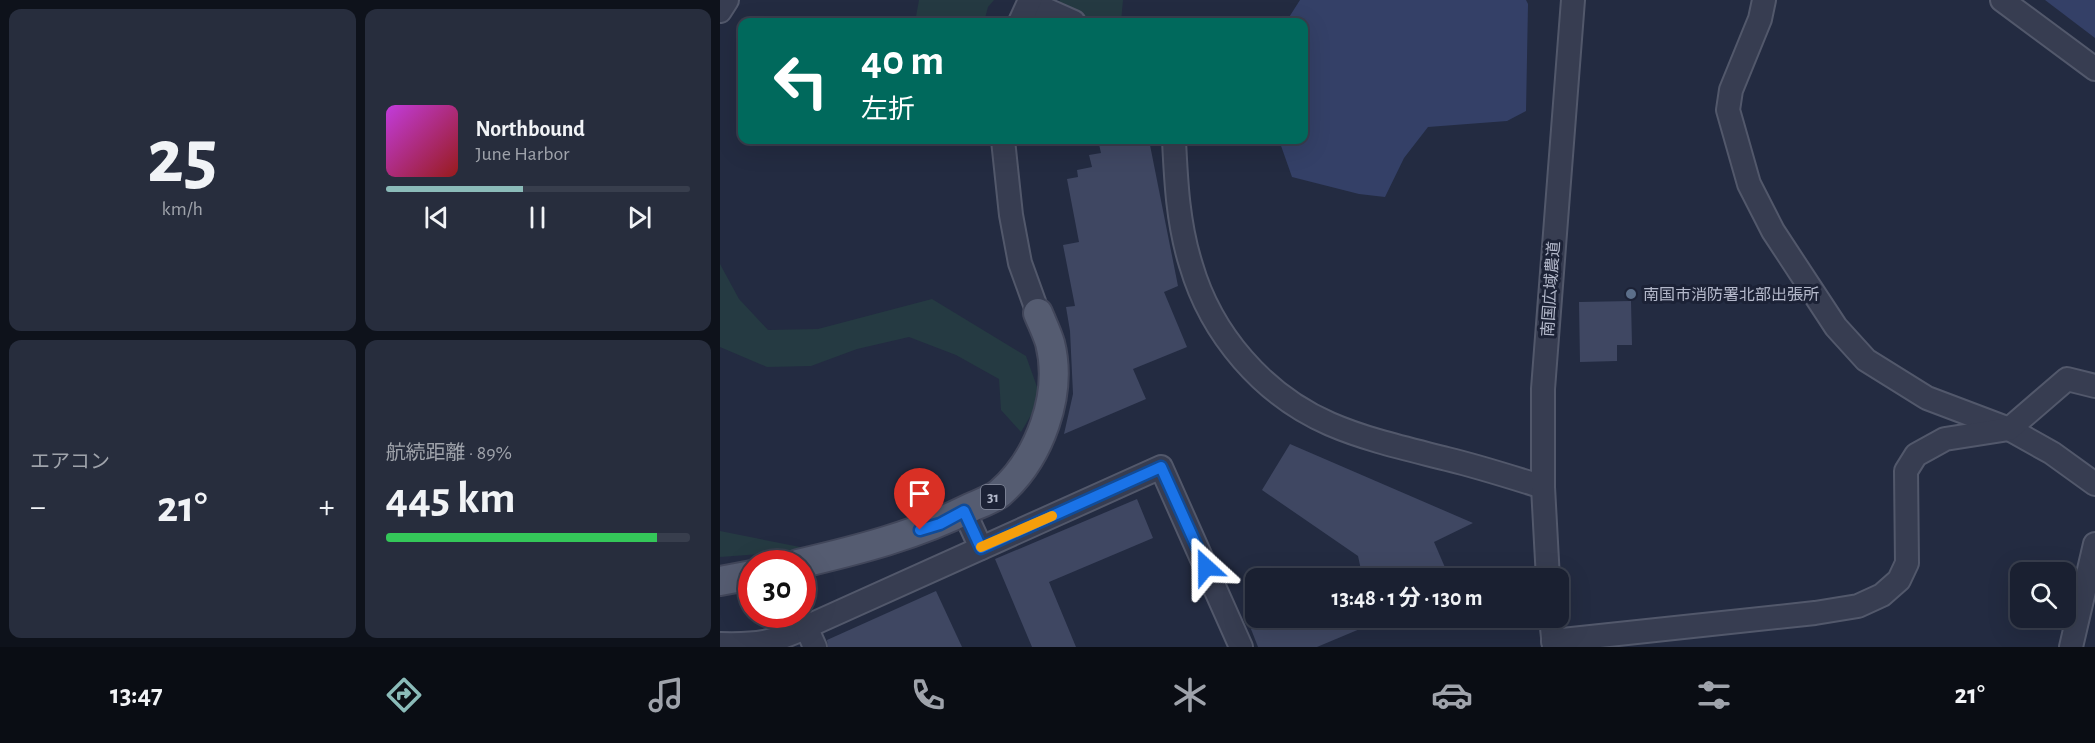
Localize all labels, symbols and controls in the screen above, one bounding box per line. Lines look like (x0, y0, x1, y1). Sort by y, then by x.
text: 40 m (861, 40, 944, 82)
icon: left (762, 42, 840, 120)
text: 左折 (861, 96, 915, 123)
text: Northbound (476, 118, 585, 140)
text: 25 (147, 119, 217, 197)
text: June Harbor (476, 144, 570, 164)
text: km/h (162, 199, 203, 219)
icon: previous (420, 201, 453, 234)
icon: pause (521, 201, 554, 234)
icon: next (623, 201, 656, 234)
street label: 南国広域農道 (1539, 241, 1562, 338)
place label: 南国市消防署北部出張所 (1643, 286, 1819, 303)
marker: 南国市消防署北部出張所 (1624, 287, 1638, 301)
text: 航続距離 · 89% (386, 443, 512, 463)
text: エアコン (30, 452, 110, 472)
pin (894, 468, 945, 530)
text: 445 km (386, 476, 516, 521)
icon: arrive (903, 477, 936, 510)
text: 21° (157, 485, 208, 530)
road number: 31 (981, 485, 1005, 509)
text: − (30, 491, 46, 524)
text: + (319, 491, 335, 524)
position arrow (1174, 535, 1238, 599)
speed limit sign: 30 (738, 550, 816, 628)
map controls (2010, 562, 2076, 628)
button: search (2010, 562, 2076, 628)
text: 13:48 · 1 分 · 130 m (1332, 587, 1482, 609)
icon: directions (383, 674, 425, 716)
icon: music (645, 674, 687, 716)
icon: phone (907, 674, 949, 716)
icon: climate (1169, 674, 1211, 716)
icon: car (1431, 674, 1473, 716)
icon: filters (1693, 674, 1735, 716)
text: 13:47 (110, 681, 163, 708)
text: 21° (1955, 681, 1985, 708)

